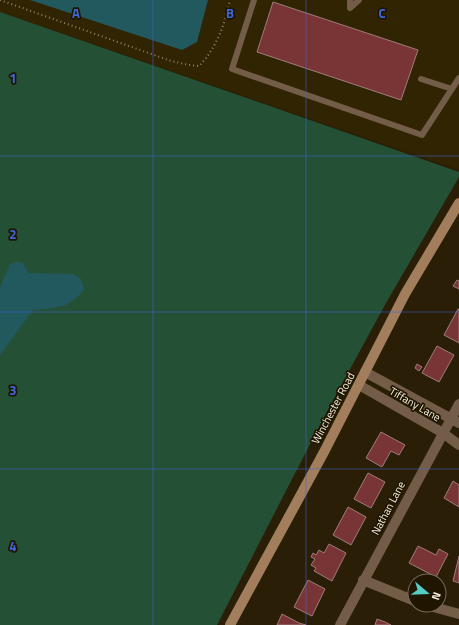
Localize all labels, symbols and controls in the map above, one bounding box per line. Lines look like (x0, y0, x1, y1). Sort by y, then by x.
text: A (72, 3, 80, 23)
text: B (226, 3, 234, 23)
text: C (378, 3, 386, 23)
text: 1 (9, 68, 17, 88)
text: 2 (9, 224, 17, 244)
street label: Winchester Road (307, 369, 359, 447)
text: 3 (9, 380, 17, 400)
street label: Tiffany Lane (386, 383, 444, 425)
street label: Nathan Lane (367, 478, 409, 538)
text: 4 (9, 536, 17, 556)
north arrow (407, 573, 447, 613)
text: N (428, 590, 445, 602)

